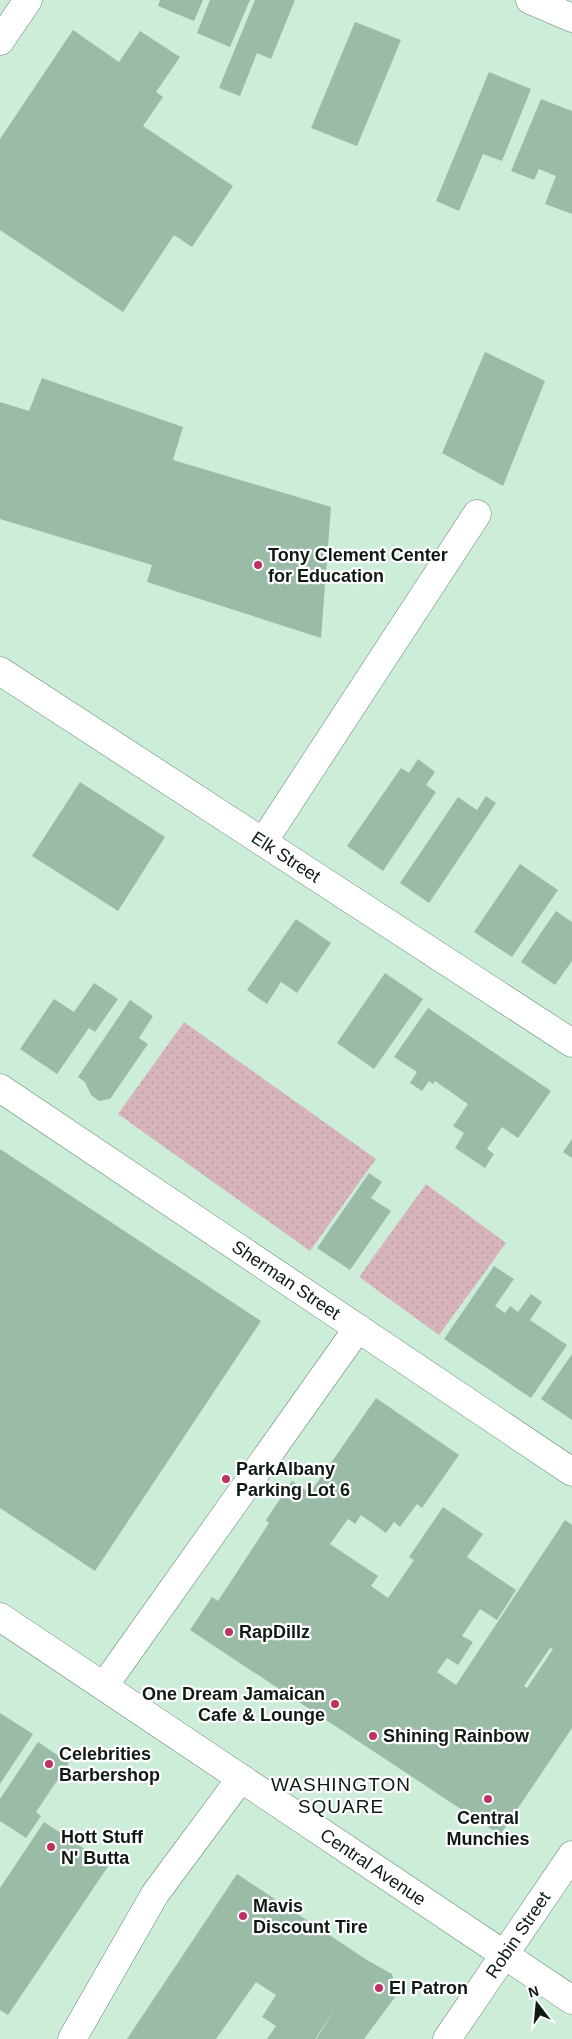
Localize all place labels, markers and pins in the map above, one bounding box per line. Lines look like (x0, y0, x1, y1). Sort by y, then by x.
place label: Tony Clement Center for Education (268, 545, 448, 586)
marker: Tony Clement Center for Education (252, 559, 264, 571)
place label: ParkAlbany Parking Lot 6 (236, 1459, 350, 1500)
marker: ParkAlbany Parking Lot 6 (220, 1473, 232, 1485)
place label: RapDillz (239, 1622, 310, 1642)
marker: RapDillz (223, 1626, 235, 1638)
place label: One Dream Jamaican Cafe & Lounge (142, 1684, 325, 1725)
marker: One Dream Jamaican Cafe & Lounge (329, 1698, 341, 1710)
place label: Shining Rainbow (383, 1726, 530, 1746)
marker: Shining Rainbow (367, 1730, 379, 1742)
place label: Celebrities Barbershop (59, 1744, 160, 1785)
marker: Celebrities Barbershop (43, 1758, 55, 1770)
marker: Central Munchies (482, 1793, 494, 1805)
place label: Central Munchies (446, 1808, 530, 1849)
place label: Hott Stuff N' Butta (61, 1827, 144, 1868)
marker: Hott Stuff N' Butta (45, 1841, 57, 1853)
place label: Mavis Discount Tire (253, 1896, 368, 1937)
marker: Mavis Discount Tire (237, 1910, 249, 1922)
place label: El Patron (389, 1978, 468, 1998)
marker: El Patron (373, 1982, 385, 1994)

